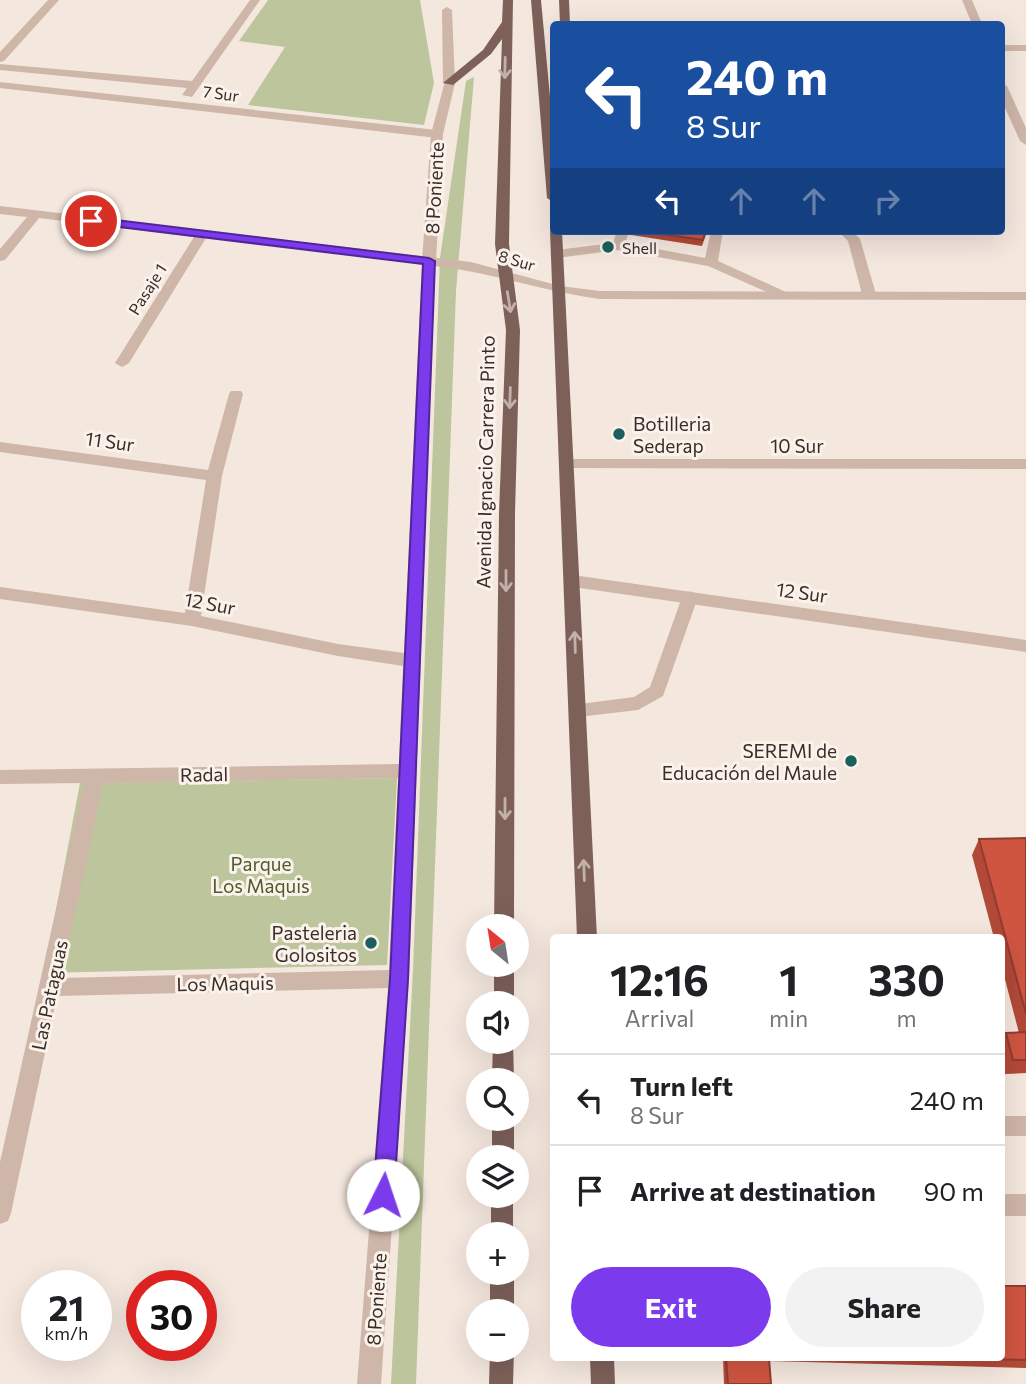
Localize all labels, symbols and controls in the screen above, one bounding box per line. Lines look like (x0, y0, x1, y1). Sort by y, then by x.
text: 240 m (686, 45, 828, 105)
icon: left (571, 49, 662, 140)
one-way arrow (498, 56, 512, 79)
street label: 7 Sur (202, 81, 241, 105)
text: 8 Sur (686, 105, 761, 145)
street label: 8 Poniente (420, 141, 448, 235)
icon: left (649, 182, 687, 220)
icon: ahead (722, 182, 760, 220)
icon: ahead (795, 182, 833, 220)
icon: right (868, 182, 906, 220)
pin (61, 191, 121, 251)
icon: arrive (72, 202, 110, 240)
place label: Shell (622, 238, 657, 257)
marker: Shell (600, 239, 616, 255)
street label: 8 Sur (496, 246, 538, 274)
street label: Pasaje 1 (124, 260, 170, 318)
one-way arrow (502, 290, 515, 313)
street label: Avenida Ignacio Carrera Pinto (471, 335, 499, 589)
one-way arrow (504, 386, 517, 409)
place label: Botilleria Sederap (633, 412, 711, 457)
street label: 11 Sur (84, 426, 136, 456)
marker: Botilleria Sederap (611, 426, 627, 442)
street label: 10 Sur (770, 434, 824, 457)
one-way arrow (499, 569, 513, 592)
street label: 12 Sur (775, 577, 830, 607)
street label: 12 Sur (182, 587, 238, 619)
one-way arrow (569, 631, 582, 654)
place label: SEREMI de Educación del Maule (662, 739, 837, 784)
marker: SEREMI de Educación del Maule (843, 753, 859, 769)
street label: Radal (180, 762, 228, 786)
one-way arrow (498, 797, 512, 820)
park label: Parque Los Maquis (212, 852, 310, 897)
one-way arrow (578, 859, 591, 882)
north arrow (466, 914, 528, 976)
map controls (466, 914, 529, 1362)
place label: Pasteleria Golositos (272, 921, 357, 966)
marker: Pasteleria Golositos (363, 935, 379, 951)
street label: Las Pataguas (26, 938, 72, 1052)
text: 12:16 (610, 953, 709, 1005)
text: 1 (779, 953, 798, 1005)
text: 330 (868, 953, 945, 1005)
street label: Los Maquis (176, 971, 274, 995)
button: sound (466, 991, 529, 1054)
text: Arrival (625, 1004, 694, 1032)
text: min (769, 1004, 808, 1032)
text: m (897, 1004, 917, 1032)
button: search (466, 1068, 529, 1131)
text: Turn left (630, 1070, 733, 1101)
icon: left (571, 1081, 609, 1119)
text: 240 m (910, 1084, 984, 1115)
text: 8 Sur (630, 1101, 684, 1129)
button: layers (466, 1145, 529, 1208)
position arrow (346, 1158, 420, 1232)
icon: arrive (571, 1172, 609, 1210)
text: Arrive at destination (630, 1175, 876, 1206)
text: 90 m (924, 1175, 984, 1206)
button: + (466, 1222, 529, 1285)
street label: 8 Poniente (361, 1252, 391, 1346)
button: Exit (571, 1267, 771, 1347)
button: Share (785, 1267, 984, 1347)
speed limit sign: 30 (126, 1270, 217, 1361)
text: 21 (49, 1285, 84, 1328)
button: − (466, 1299, 529, 1362)
text: km/h (45, 1322, 88, 1344)

